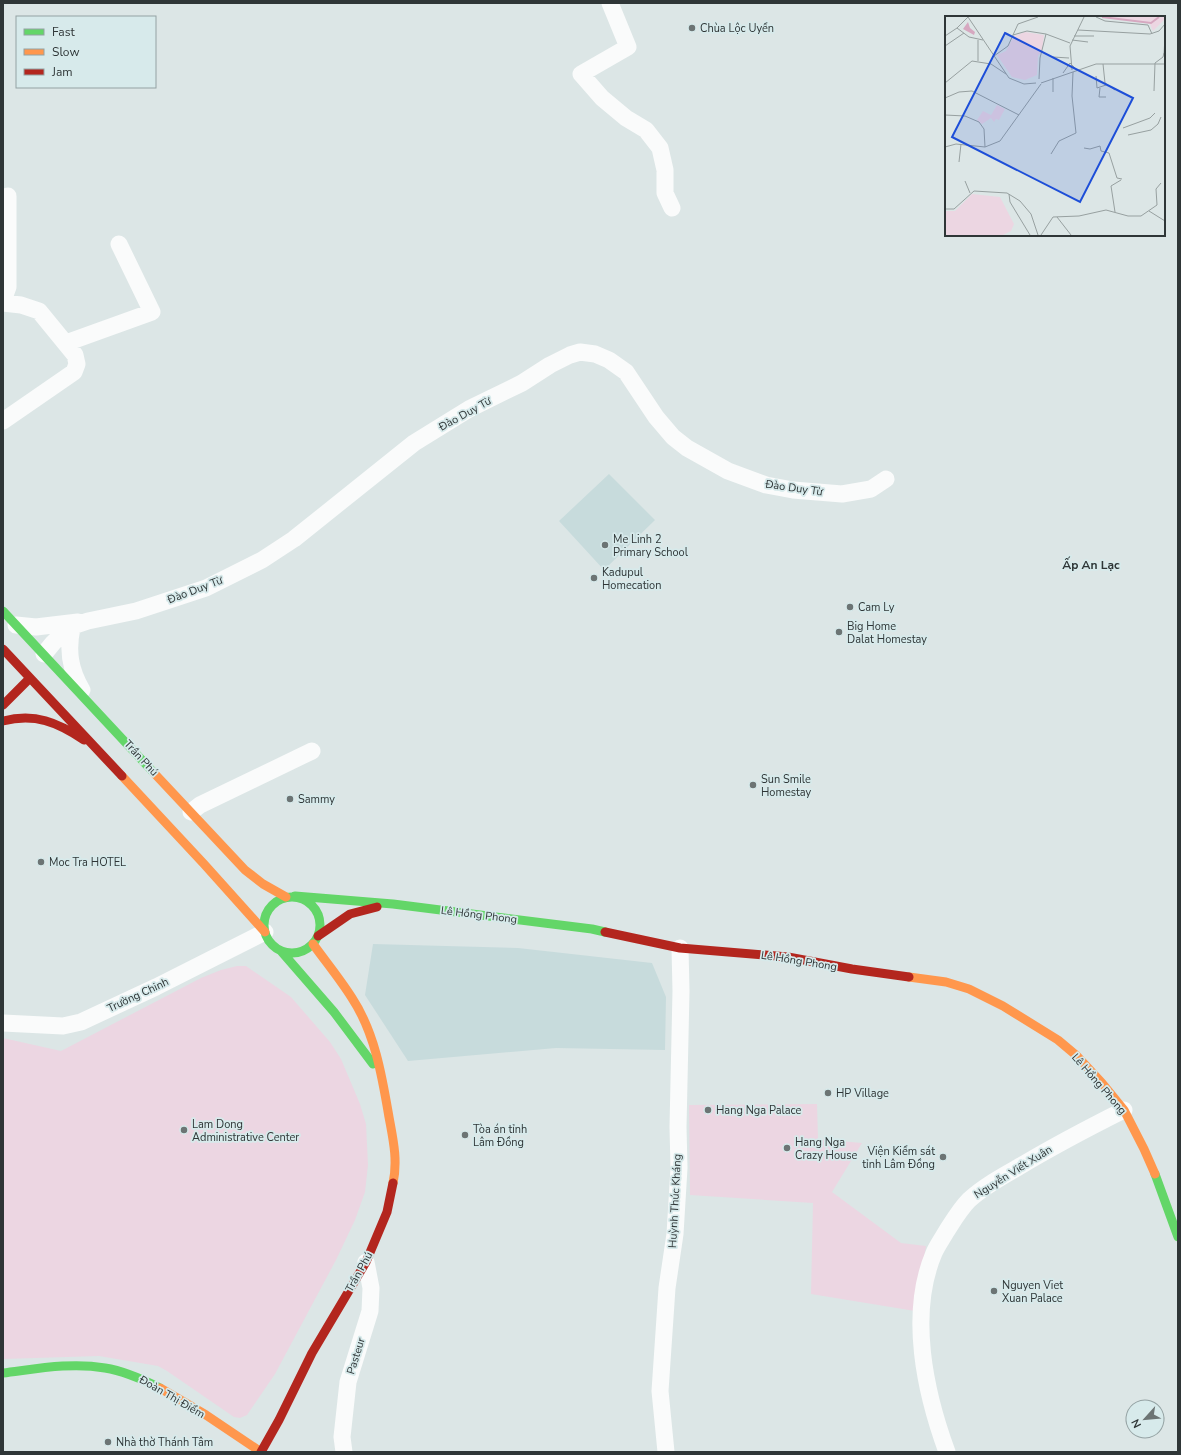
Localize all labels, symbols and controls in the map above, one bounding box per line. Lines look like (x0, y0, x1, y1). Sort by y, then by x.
legend (16, 16, 156, 88)
inset map (945, 16, 1165, 236)
place label: Chùa Lộc Uyển (700, 21, 774, 36)
marker: Chùa Lộc Uyển (687, 23, 697, 33)
text: Fast (52, 24, 75, 40)
text: Slow (52, 44, 80, 60)
text: Jam (51, 64, 73, 80)
street label: Đào Duy Từ (435, 393, 495, 435)
street label: Đào Duy Từ (763, 476, 824, 500)
place label: Me Linh 2 Primary School (613, 532, 689, 560)
marker: Me Linh 2 Primary School (600, 540, 610, 550)
district label: Ấp An Lạc (1062, 556, 1120, 573)
place label: Kadupul Homecation (602, 565, 661, 593)
street label: Đào Duy Từ (164, 572, 225, 608)
marker: Kadupul Homecation (589, 573, 599, 583)
place label: Cam Ly (858, 600, 895, 615)
marker: Cam Ly (845, 602, 855, 612)
place label: Big Home Dalat Homestay (847, 619, 927, 647)
marker: Big Home Dalat Homestay (834, 627, 844, 637)
street label: Trần Phú (121, 737, 161, 779)
place label: Sun Smile Homestay (761, 772, 812, 800)
marker: Sun Smile Homestay (748, 780, 758, 790)
place label: Sammy (298, 792, 335, 807)
marker: Sammy (285, 794, 295, 804)
place label: Moc Tra HOTEL (49, 855, 126, 870)
marker: Moc Tra HOTEL (36, 857, 46, 867)
street label: Lê Hồng Phong (440, 903, 518, 927)
street label: Lê Hồng Phong (760, 948, 838, 974)
street label: Trường Chinh (105, 974, 171, 1016)
street label: Lê Hồng Phong (1068, 1050, 1130, 1118)
place label: HP Village (836, 1086, 889, 1101)
marker: HP Village (823, 1088, 833, 1098)
place label: Hang Nga Palace (716, 1103, 802, 1118)
marker: Hang Nga Palace (703, 1105, 713, 1115)
place label: Lam Dong Administrative Center (192, 1117, 299, 1145)
place label: Tòa án tỉnh Lâm Đồng (473, 1122, 527, 1150)
marker: Lam Dong Administrative Center (179, 1125, 189, 1135)
marker: Tòa án tỉnh Lâm Đồng (460, 1130, 470, 1140)
place label: Hang Nga Crazy House (795, 1135, 858, 1163)
street label: Nguyễn Viết Xuân (971, 1142, 1055, 1202)
marker: Hang Nga Crazy House (782, 1143, 792, 1153)
place label: Viện Kiểm sát tỉnh Lâm Đồng (862, 1144, 935, 1172)
marker: Viện Kiểm sát tỉnh Lâm Đồng (938, 1152, 948, 1162)
street label: Huỳnh Thúc Kháng (665, 1154, 685, 1248)
street label: Trần Phú (342, 1249, 376, 1295)
place label: Nguyen Viet Xuan Palace (1002, 1278, 1063, 1306)
marker: Nguyen Viet Xuan Palace (989, 1286, 999, 1296)
street label: Pasteur (343, 1336, 369, 1376)
street label: Đoàn Thị Điểm (136, 1372, 208, 1422)
north arrow (1125, 1399, 1165, 1439)
text: N (1128, 1416, 1145, 1430)
place label: Nhà thờ Thánh Tâm (116, 1435, 213, 1450)
marker: Nhà thờ Thánh Tâm (103, 1437, 113, 1447)

